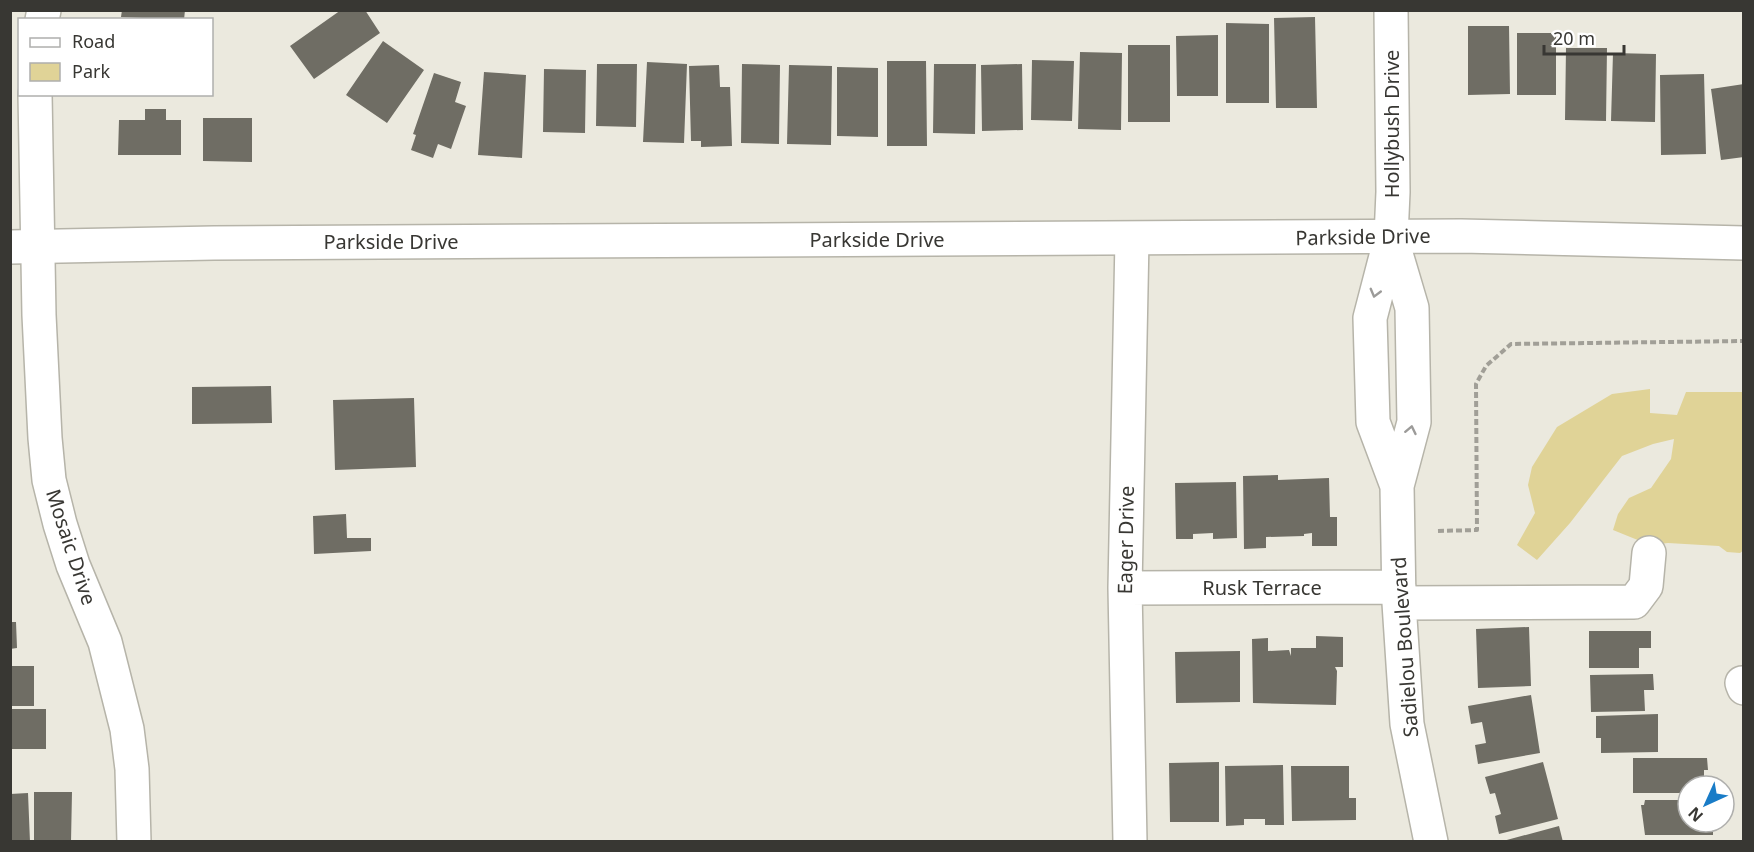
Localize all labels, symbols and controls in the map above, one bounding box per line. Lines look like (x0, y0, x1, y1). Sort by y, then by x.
legend (18, 18, 213, 96)
scale bar (1544, 18, 1624, 56)
text: 20 m (1553, 26, 1595, 50)
text: Road (72, 29, 115, 53)
street label: Hollybush Drive (1378, 50, 1405, 198)
text: Park (72, 59, 110, 83)
street label: Parkside Drive (1295, 222, 1431, 251)
street label: Parkside Drive (809, 226, 945, 253)
street label: Parkside Drive (323, 228, 459, 255)
one-way arrow (1370, 287, 1382, 298)
one-way arrow (1404, 425, 1417, 435)
street label: Mosaic Drive (40, 485, 103, 608)
street label: Eager Drive (1111, 485, 1140, 595)
street label: Sadielou Boulevard (1385, 556, 1424, 738)
street label: Rusk Terrace (1202, 574, 1322, 601)
north arrow (1676, 774, 1736, 834)
text: N (1683, 802, 1708, 827)

